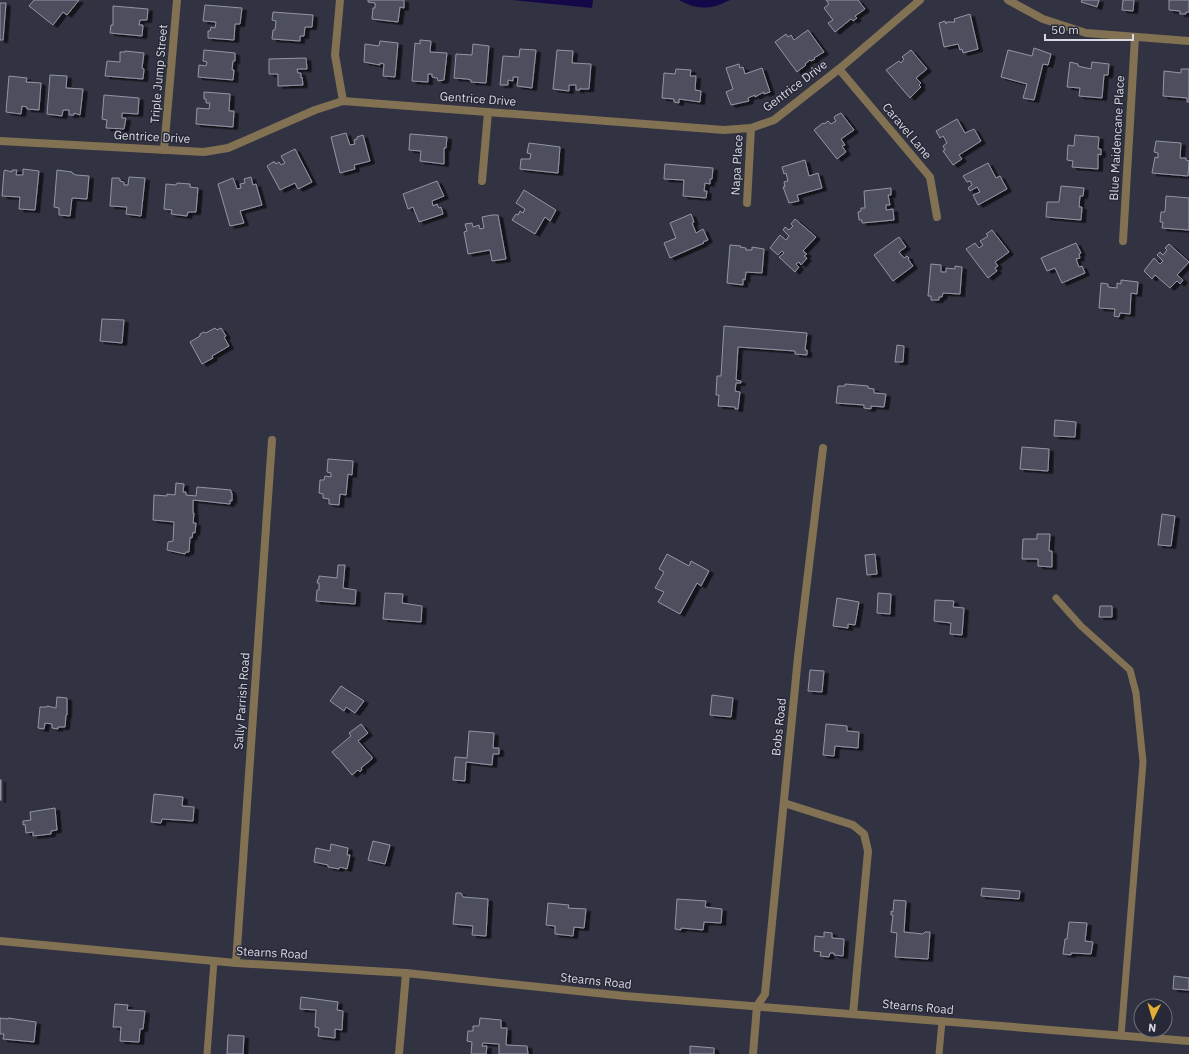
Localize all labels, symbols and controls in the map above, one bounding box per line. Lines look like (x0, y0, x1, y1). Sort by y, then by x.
scale bar (1045, 16, 1133, 42)
text: 50 m (1051, 22, 1079, 37)
street label: Triple Jump Street (147, 24, 170, 124)
street label: Gentrice Drive (760, 56, 830, 115)
street label: Blue Maidencane Place (1106, 75, 1127, 201)
street label: Gentrice Drive (439, 88, 517, 109)
street label: Caravel Lane (880, 99, 936, 162)
street label: Gentrice Drive (113, 127, 191, 146)
street label: Napa Place (727, 134, 746, 196)
street label: Sally Parrish Road (231, 652, 252, 750)
street label: Bobs Road (768, 697, 789, 756)
street label: Stearns Road (236, 943, 308, 962)
street label: Stearns Road (560, 969, 632, 992)
street label: Stearns Road (882, 996, 954, 1017)
north arrow (1133, 998, 1173, 1038)
text: N (1148, 1021, 1157, 1035)

